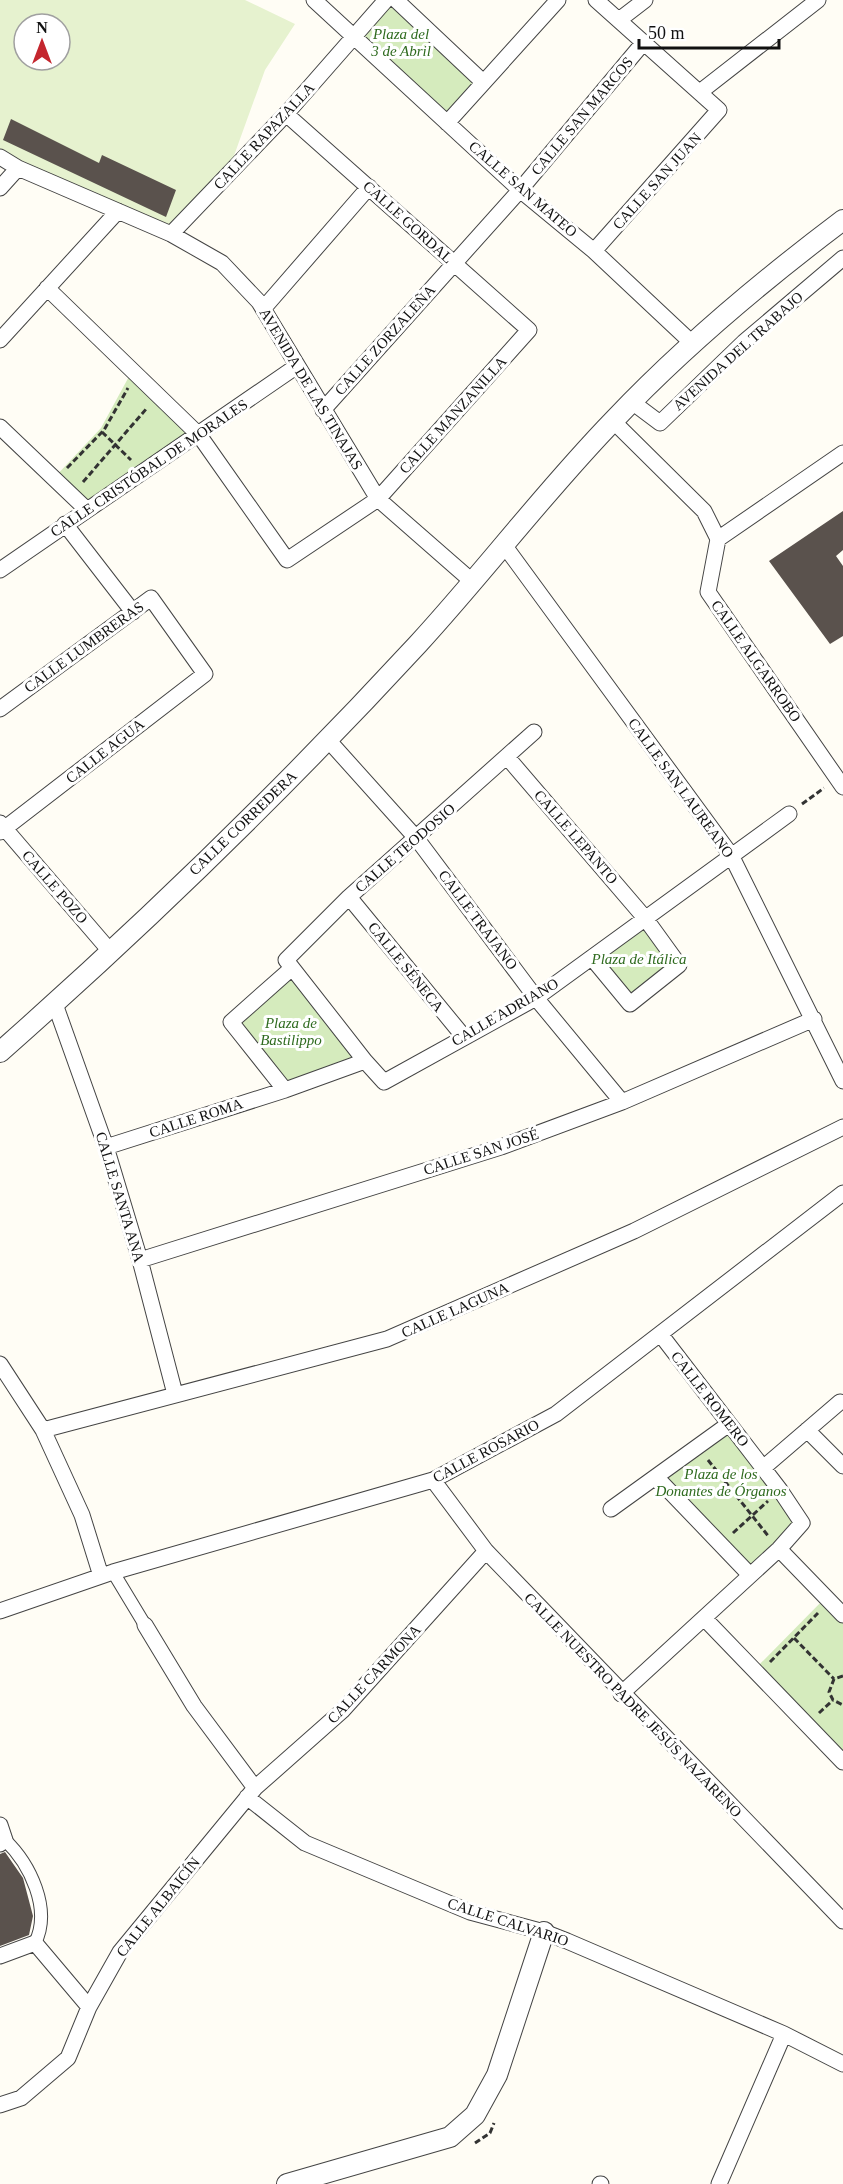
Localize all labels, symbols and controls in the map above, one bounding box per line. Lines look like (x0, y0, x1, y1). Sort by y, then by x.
north arrow (12, 12, 72, 72)
scale bar (639, 12, 778, 50)
text: N (36, 19, 48, 36)
text: 50 m (648, 23, 685, 43)
park label: Plaza del 3 de Abril (370, 26, 431, 59)
street label: CALLE SAN MARCOS (528, 54, 636, 178)
street label: CALLE RAPAZALLA (210, 79, 318, 193)
street label: CALLE SAN JUAN (610, 129, 705, 232)
street label: CALLE SAN MATEO (466, 138, 580, 240)
street label: CALLE GORDAL (360, 178, 456, 266)
street label: CALLE ZORZALEÑA (332, 282, 439, 398)
street label: AVENIDA DEL TRABAJO (670, 288, 806, 413)
street label: AVENIDA DE LAS TINAJAS (256, 305, 366, 473)
street label: CALLE MANZANILLA (396, 353, 510, 477)
street label: CALLE CRISTÓBAL DE MORALES (48, 396, 250, 540)
street label: CALLE ALGARROBO (708, 597, 804, 725)
street label: CALLE LUMBRERAS (21, 598, 147, 696)
street label: CALLE AGUA (63, 715, 147, 786)
street label: CALLE SAN LAUREANO (625, 715, 737, 861)
street label: CALLE CORREDERA (186, 767, 300, 878)
street label: CALLE LEPANTO (531, 787, 621, 887)
street label: CALLE TEODOSIO (352, 800, 458, 896)
street label: CALLE POZO (19, 847, 91, 927)
street label: CALLE TRAJANO (435, 867, 521, 973)
street label: CALLE SÉNECA (365, 919, 447, 1015)
park label: Plaza de Itálica (591, 951, 686, 967)
street label: CALLE ADRIANO (449, 975, 561, 1049)
park label: Plaza de Bastilippo (260, 1015, 322, 1048)
street label: CALLE ROMA (147, 1095, 245, 1141)
street label: CALLE SAN JOSÉ (421, 1126, 541, 1178)
street label: CALLE SANTA ANA (93, 1130, 148, 1264)
street label: CALLE LAGUNA (399, 1279, 511, 1341)
street label: CALLE ROMERO (668, 1348, 752, 1450)
street label: CALLE ROSARIO (430, 1416, 542, 1486)
park label: Plaza de los Donantes de Órganos (654, 1466, 787, 1499)
street label: CALLE NUESTRO PADRE JESÚS NAZARENO (521, 1590, 745, 1820)
street label: CALLE CARMONA (324, 1621, 424, 1727)
street label: CALLE ALBAICÍN (113, 1854, 203, 1960)
street label: CALLE CALVARIO (445, 1895, 571, 1949)

